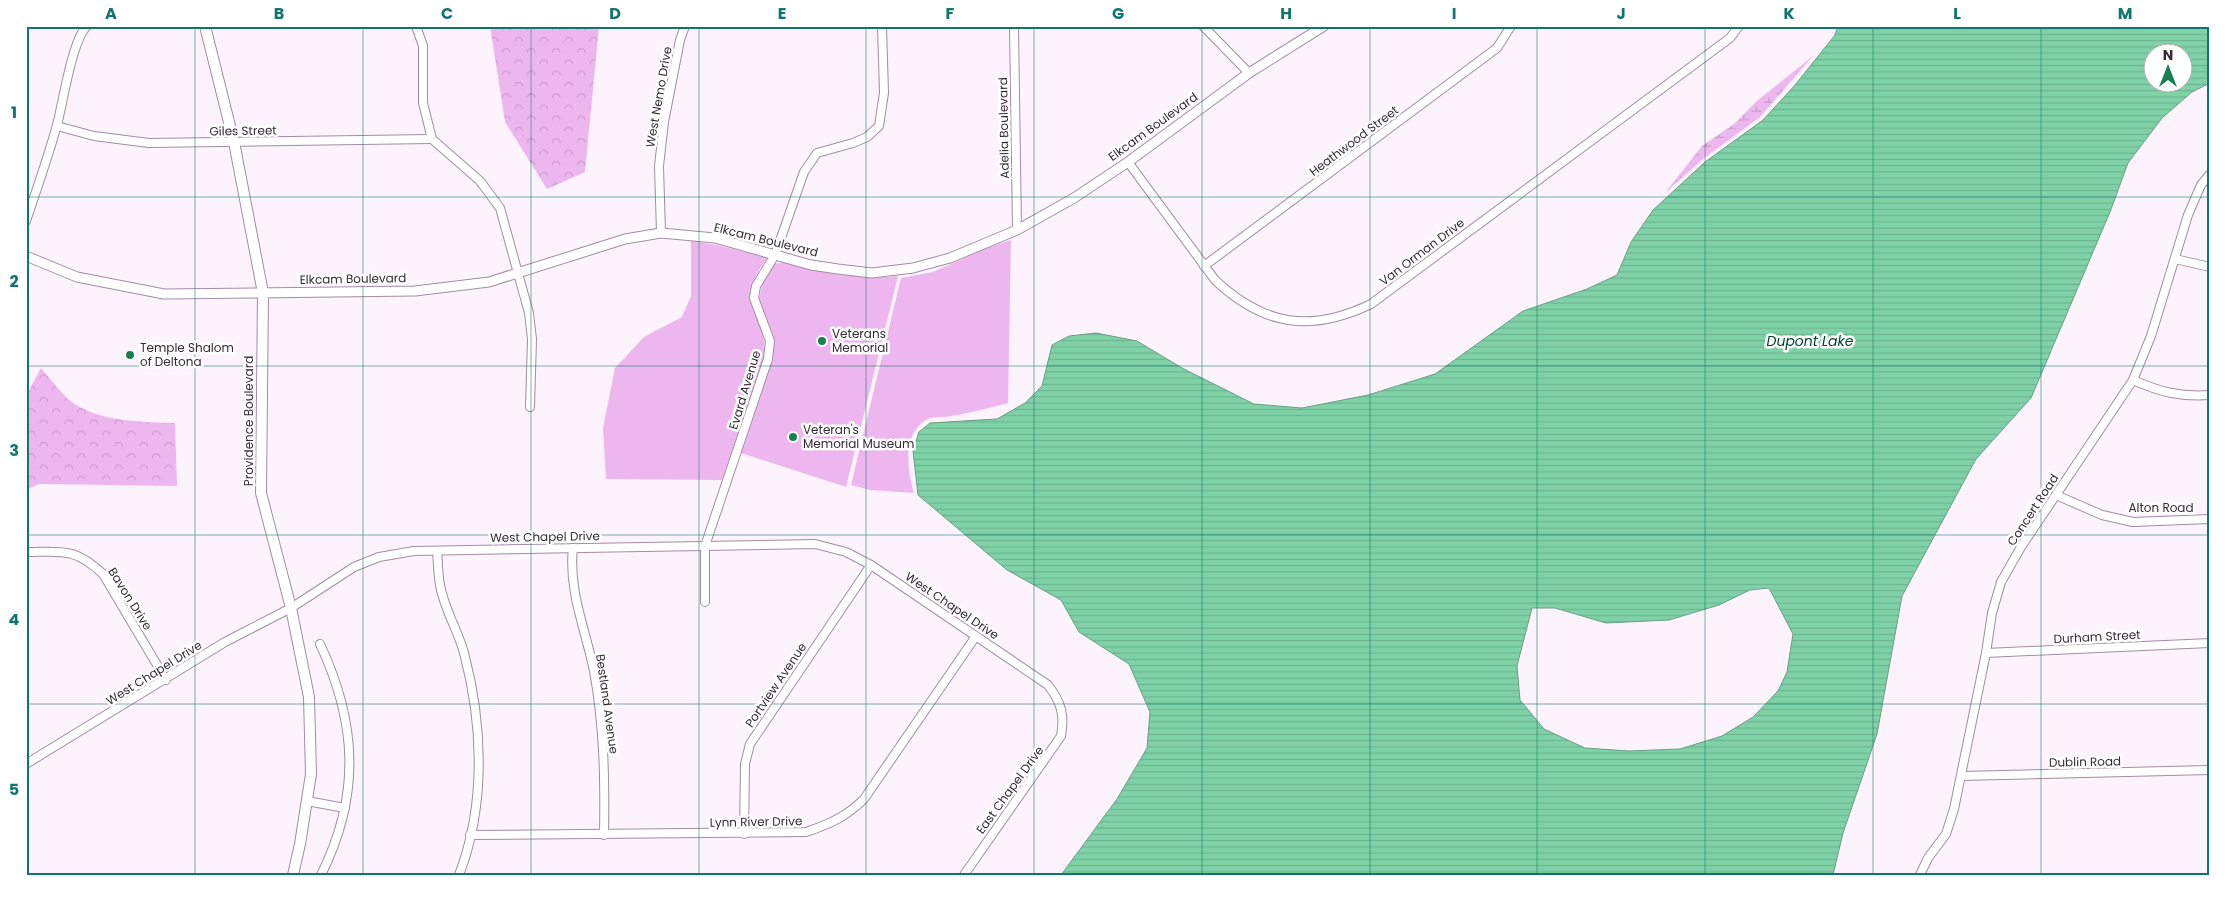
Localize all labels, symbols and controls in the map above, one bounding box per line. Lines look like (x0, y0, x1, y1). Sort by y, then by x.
text: A (105, 2, 117, 25)
text: B (274, 2, 284, 25)
text: C (441, 2, 453, 25)
text: D (609, 2, 621, 25)
text: E (778, 2, 786, 25)
text: F (946, 2, 955, 25)
text: G (1112, 2, 1124, 25)
text: H (1280, 2, 1292, 25)
text: I (1452, 2, 1456, 25)
text: J (1616, 2, 1626, 25)
text: K (1783, 2, 1795, 25)
text: L (1953, 2, 1961, 25)
text: M (2118, 2, 2132, 25)
north arrow (2144, 42, 2194, 92)
street label: West Nemo Drive (641, 45, 676, 149)
text: N (2163, 45, 2173, 65)
street label: Adelia Boulevard (994, 77, 1013, 179)
street label: Elkcam Boulevard (1105, 88, 1201, 165)
text: 1 (11, 101, 17, 124)
street label: Heathwood Street (1306, 101, 1402, 180)
street label: Giles Street (209, 121, 277, 140)
street label: Van Orman Drive (1376, 214, 1468, 289)
street label: Elkcam Boulevard (712, 218, 820, 261)
street label: Elkcam Boulevard (299, 269, 407, 288)
text: 2 (9, 270, 19, 293)
place label: Veterans Memorial (832, 325, 888, 356)
water label: Dupont Lake (1767, 331, 1854, 351)
marker: Veterans Memorial (816, 335, 828, 347)
place label: Temple Shalom of Deltona (140, 339, 234, 370)
street label: Evard Avenue (724, 348, 765, 431)
marker: Temple Shalom of Deltona (124, 349, 136, 361)
street label: Providence Boulevard (240, 356, 257, 486)
place label: Veteran's Memorial Museum (803, 421, 914, 452)
marker: Veteran's Memorial Museum (787, 431, 799, 443)
text: 3 (9, 439, 19, 462)
street label: Concert Road (2003, 470, 2062, 549)
street label: Alton Road (2128, 499, 2194, 516)
street label: West Chapel Drive (490, 527, 600, 546)
street label: Bavon Drive (104, 564, 156, 633)
street label: West Chapel Drive (902, 568, 1003, 643)
text: 4 (9, 608, 20, 631)
street label: Durham Street (2053, 626, 2141, 647)
street label: West Chapel Drive (103, 636, 205, 709)
street label: Portview Avenue (741, 639, 810, 730)
street label: Bestland Avenue (592, 653, 623, 755)
street label: East Chapel Drive (972, 742, 1047, 837)
street label: Dublin Road (2049, 752, 2121, 771)
text: 5 (9, 778, 19, 801)
street label: Lynn River Drive (709, 812, 802, 831)

